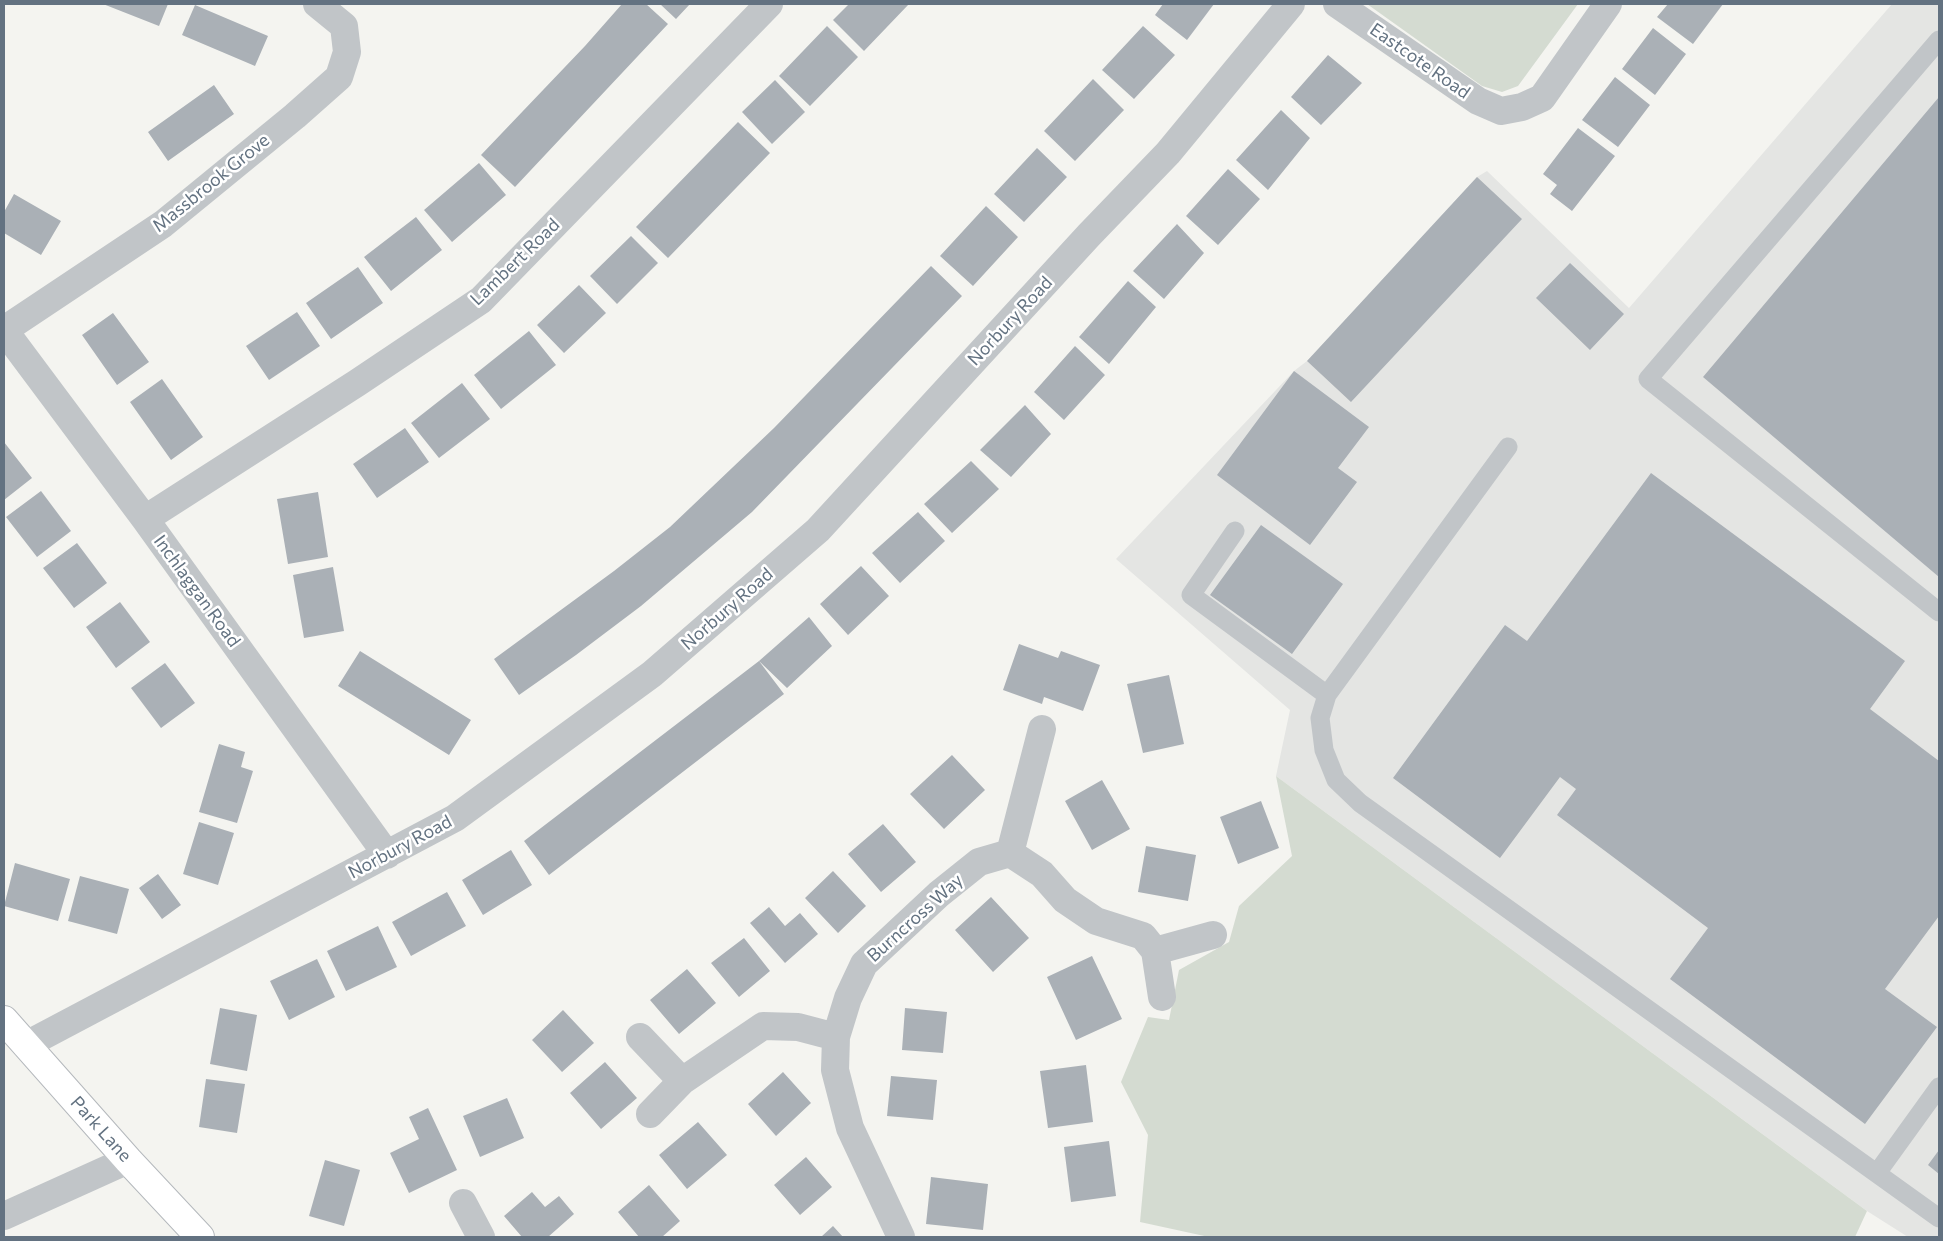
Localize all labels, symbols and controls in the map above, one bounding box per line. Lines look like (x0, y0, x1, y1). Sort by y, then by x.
street label: Eastcote Road (1366, 19, 1474, 103)
street label: Massbrook Grove (148, 129, 274, 237)
street label: Lambert Road (466, 214, 564, 310)
street label: Norbury Road (963, 272, 1057, 370)
street label: Inchlaggan Road (149, 531, 245, 651)
street label: Norbury Road (677, 563, 777, 655)
street label: Norbury Road (345, 811, 455, 883)
street label: Burncross Way (863, 869, 967, 967)
street label: Park Lane (66, 1092, 136, 1166)

